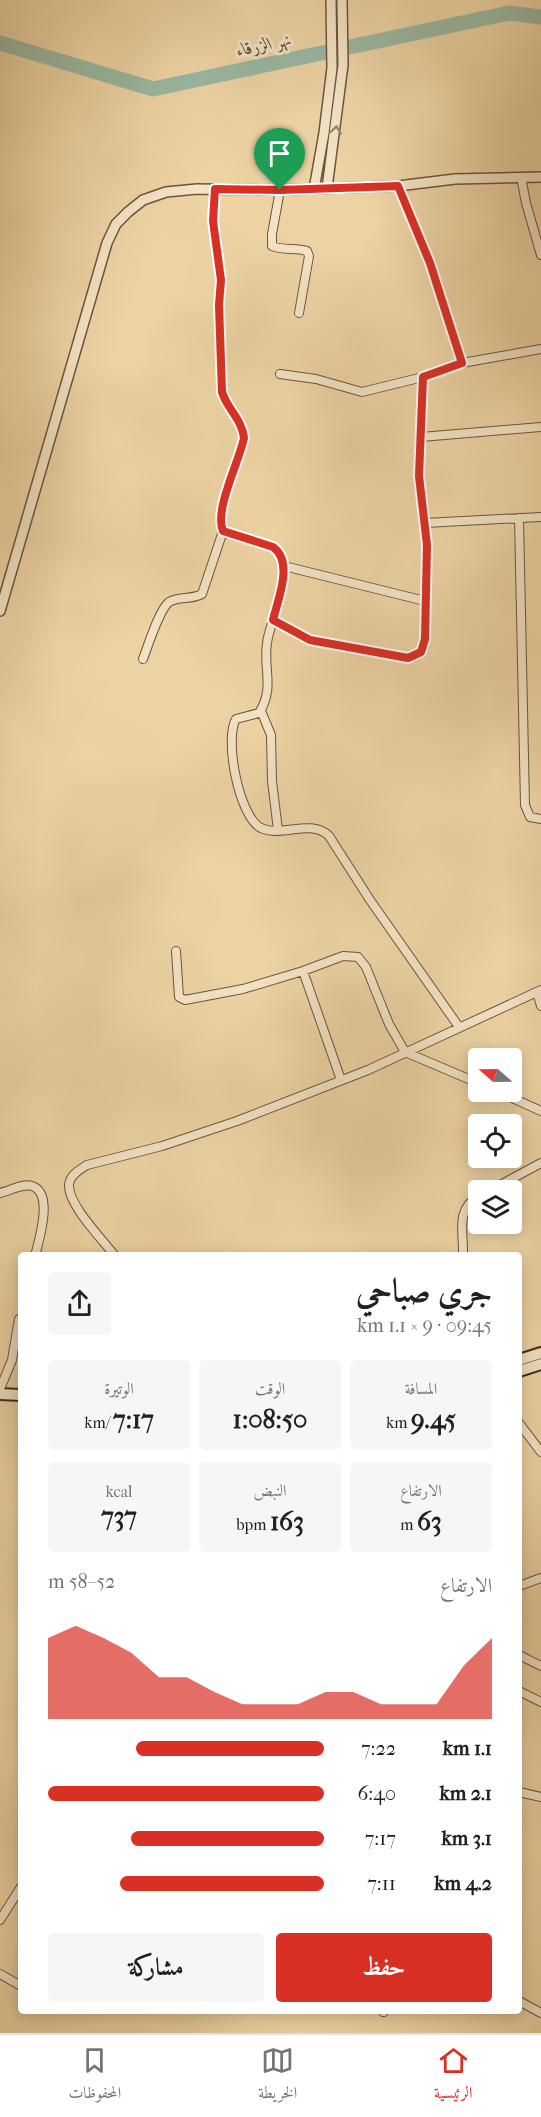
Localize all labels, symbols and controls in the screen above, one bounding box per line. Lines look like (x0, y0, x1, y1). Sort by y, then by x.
water label: نهر الزرقاء (234, 29, 294, 62)
one-way arrow (329, 126, 341, 135)
pin (254, 128, 305, 190)
icon: arrive (263, 137, 296, 170)
north arrow (468, 1048, 522, 1102)
map controls (468, 1048, 522, 1234)
button: locate (468, 1114, 522, 1168)
button: layers (468, 1180, 522, 1234)
button: share (48, 1272, 111, 1335)
text: جري صباحي (356, 1272, 492, 1311)
text: 09:45 · 9 × 1.1 km (357, 1314, 492, 1337)
text: الوتيرة (104, 1379, 134, 1398)
text: الوقت (255, 1379, 285, 1398)
text: المسافة (405, 1379, 437, 1398)
text: 7:17 (113, 1404, 154, 1435)
text: 1:08:50 (233, 1404, 307, 1435)
text: 9.45 (411, 1404, 456, 1435)
text: /km (84, 1413, 113, 1432)
text: km (386, 1413, 411, 1432)
text: النبض (254, 1481, 286, 1500)
text: الارتفاع (400, 1481, 442, 1500)
text: kcal (106, 1482, 132, 1501)
text: 737 (101, 1501, 137, 1532)
text: 163 (270, 1506, 304, 1537)
text: 63 (417, 1506, 442, 1537)
text: bpm (236, 1515, 270, 1534)
text: m (400, 1515, 417, 1534)
text: 52–58 m (48, 1570, 115, 1593)
text: الارتفاع (440, 1574, 492, 1597)
text: 7:22 (361, 1737, 396, 1760)
text: 1.1 km (443, 1737, 492, 1760)
text: 6:40 (357, 1782, 396, 1805)
text: 2.1 km (439, 1782, 492, 1805)
text: 7:17 (365, 1827, 396, 1850)
text: 3.1 km (442, 1827, 492, 1850)
text: 7:11 (367, 1872, 396, 1895)
text: 4.2 km (434, 1872, 492, 1895)
button: مشاركة (48, 1933, 264, 2002)
button: حفظ (276, 1933, 492, 2002)
tab: المحفوظات (68, 2044, 121, 2108)
tab: الخريطة (258, 2044, 297, 2108)
tab: الرئيسية (434, 2044, 473, 2108)

